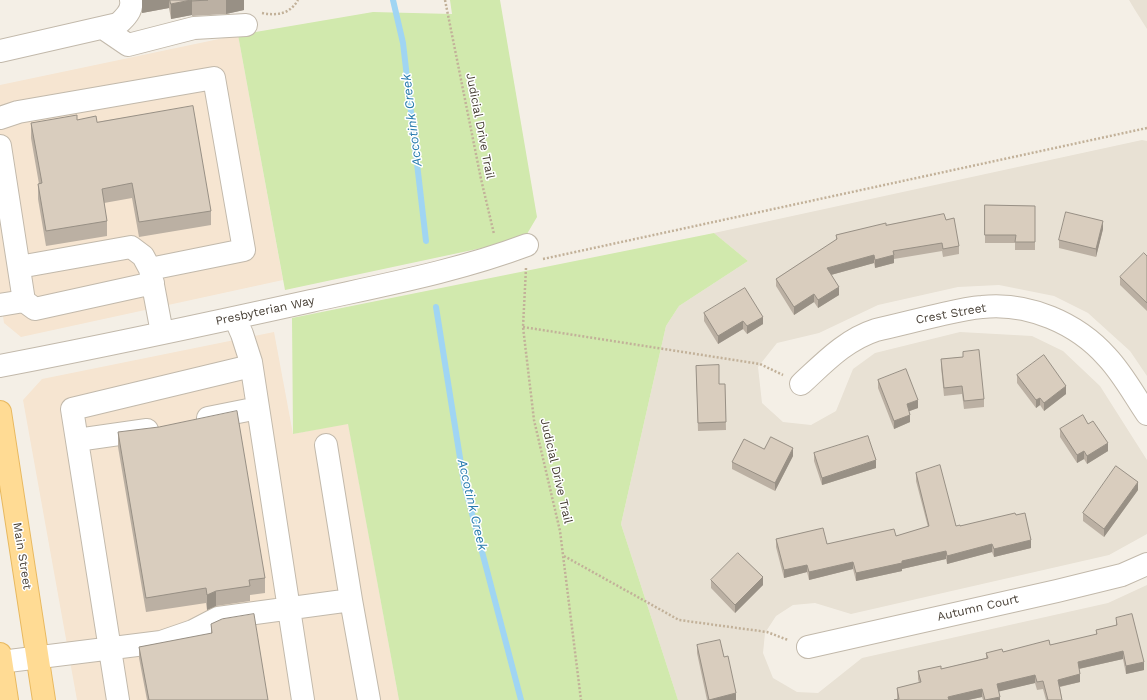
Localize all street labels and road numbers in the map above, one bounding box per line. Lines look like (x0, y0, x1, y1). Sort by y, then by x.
street label: Judicial Drive Trail (463, 72, 497, 180)
street label: Presbyterian Way (214, 293, 316, 329)
street label: Crest Street (915, 301, 987, 327)
street label: Judicial Drive Trail (537, 417, 575, 525)
street label: Main Street (10, 521, 34, 591)
street label: Autumn Court (936, 592, 1020, 624)

